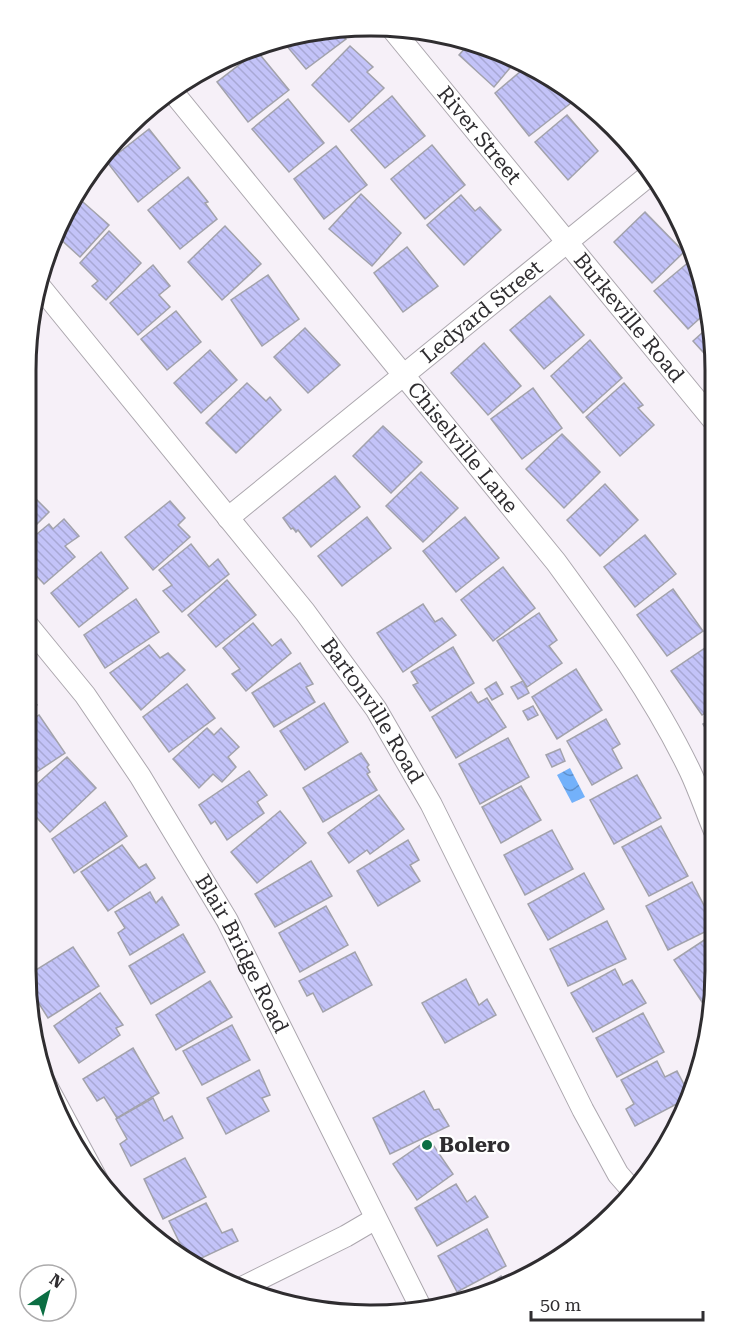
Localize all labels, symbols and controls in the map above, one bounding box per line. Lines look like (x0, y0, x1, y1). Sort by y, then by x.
street label: River Street (432, 82, 526, 189)
street label: Burkeville Road (569, 248, 689, 387)
street label: Ledyard Street (416, 255, 547, 368)
street label: Chiselville Lane (402, 377, 523, 518)
street label: Bartonville Road (316, 633, 429, 788)
street label: Blair Bridge Road (190, 870, 294, 1037)
place label: Bolero (439, 1133, 510, 1157)
marker: Bolero (420, 1138, 434, 1152)
north arrow (18, 1263, 78, 1323)
text: N (46, 1270, 67, 1293)
scale bar (531, 1284, 704, 1322)
text: 50 m (540, 1294, 581, 1315)

